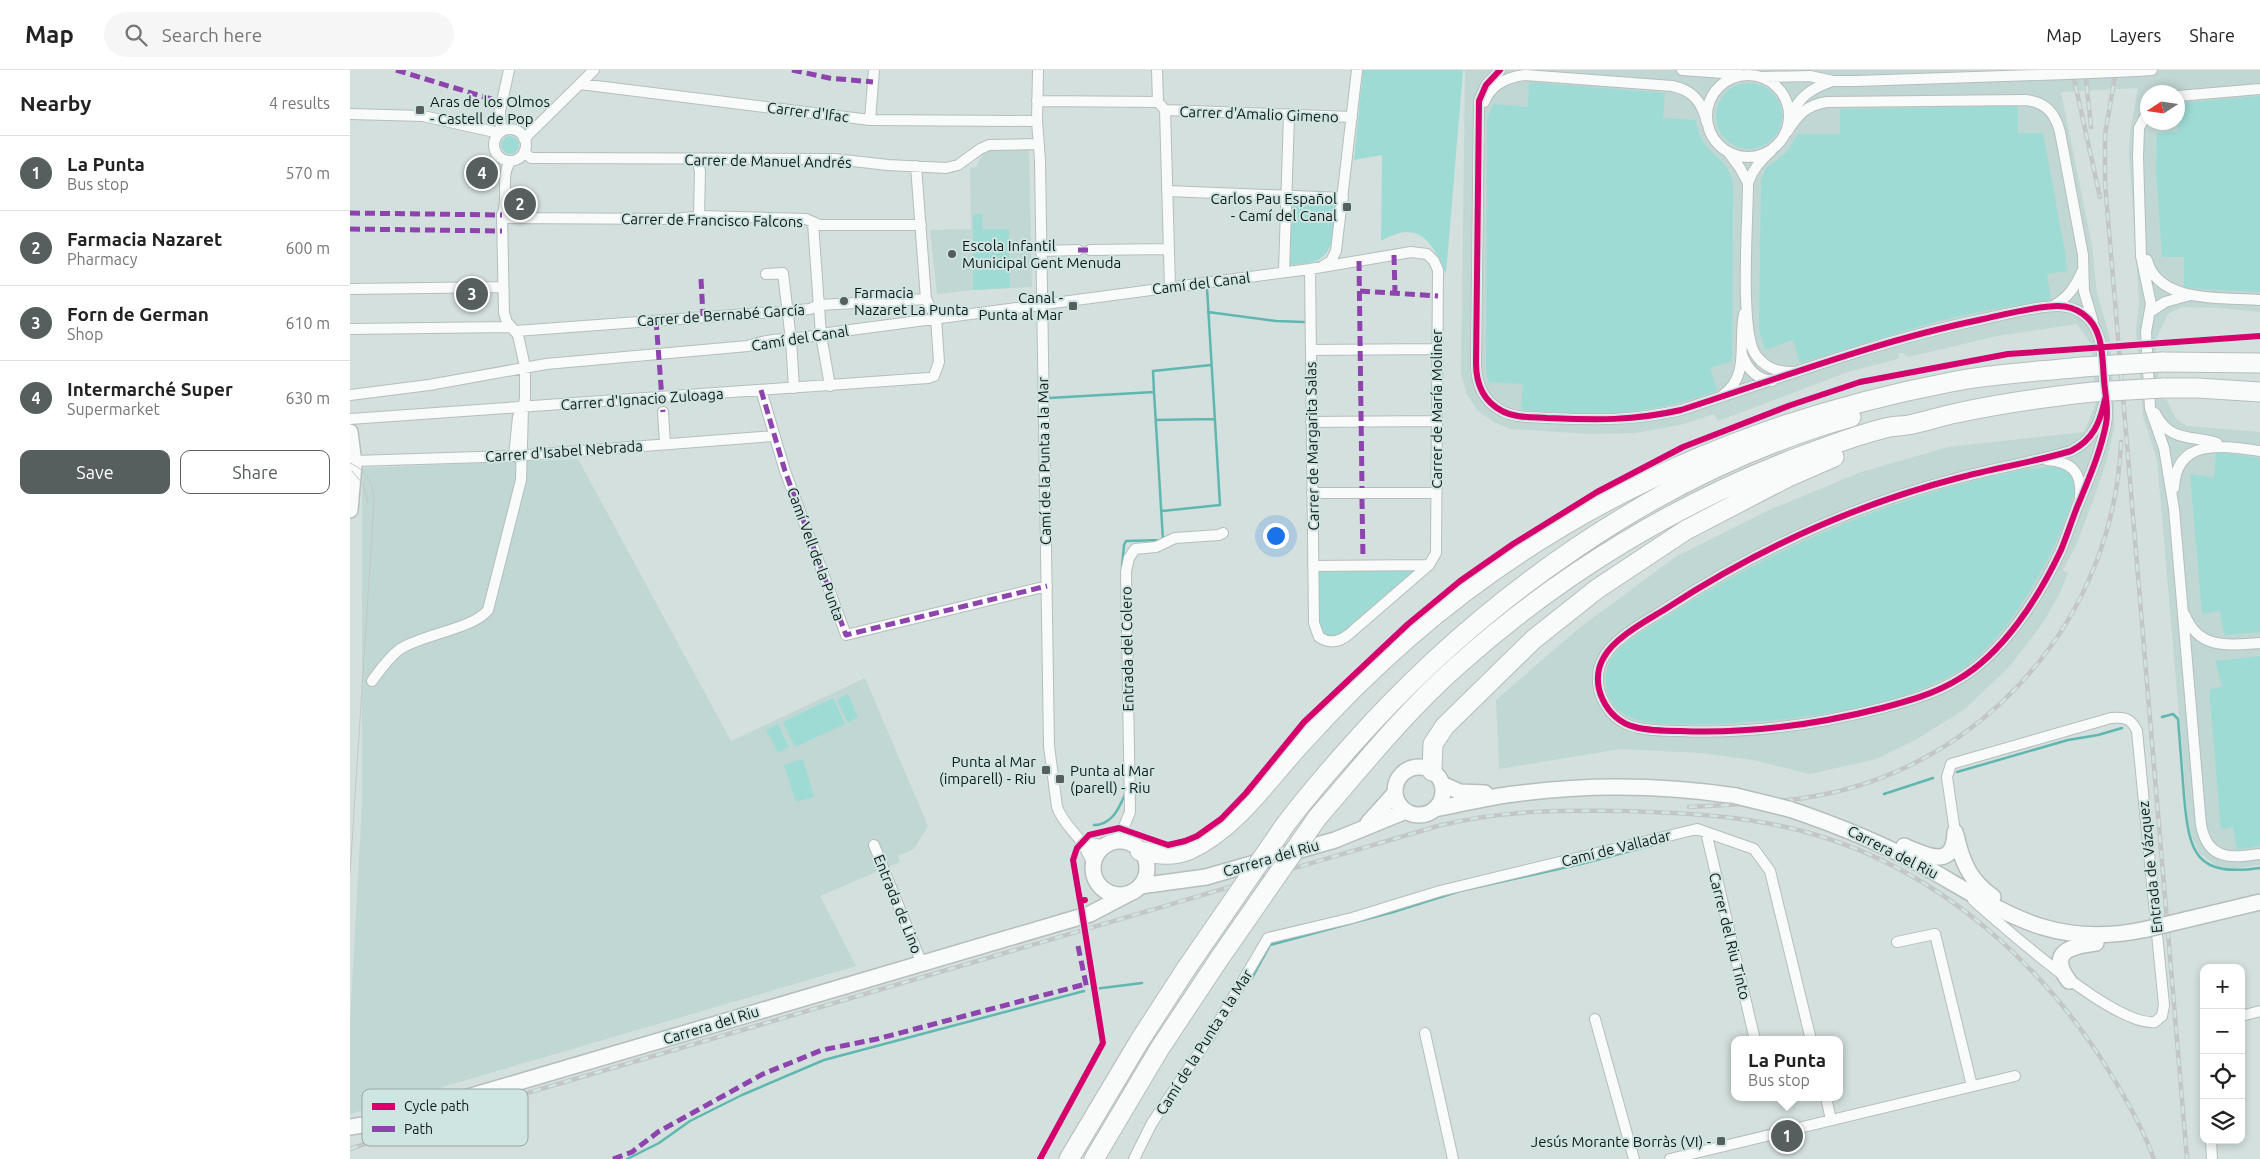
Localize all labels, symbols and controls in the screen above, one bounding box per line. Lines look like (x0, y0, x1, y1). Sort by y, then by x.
search box (104, 12, 454, 57)
text: Map (25, 21, 74, 48)
icon: search (122, 21, 150, 49)
text: Search here (162, 24, 262, 46)
text: Map (2046, 25, 2082, 45)
text: Layers (2110, 25, 2161, 45)
text: Share (2189, 25, 2235, 45)
north arrow (2140, 85, 2185, 130)
text: Nearby (20, 91, 91, 115)
place label: Aras de los Olmos - Castell de Pop (430, 93, 550, 127)
text: 4 results (269, 94, 330, 112)
street label: Carrer d'Ifac (766, 99, 850, 125)
street label: Carrer d'Amalio Gimeno (1179, 103, 1339, 125)
marker: Aras de los Olmos - Castell de Pop (414, 104, 426, 116)
street label: Carrer de Manuel Andrés (684, 151, 852, 171)
text: La Punta (67, 153, 145, 175)
pin: 4 (466, 154, 498, 192)
text: 1 (31, 164, 41, 182)
text: 570 m (285, 164, 330, 182)
text: Bus stop (67, 175, 129, 193)
pin: 2 (504, 185, 536, 223)
place label: Carlos Pau Español - Camí del Canal (1211, 190, 1337, 224)
marker: Carlos Pau Español - Camí del Canal (1341, 201, 1353, 213)
street label: Carrer de Francisco Falcons (621, 210, 803, 230)
text: Farmacia Nazaret (67, 228, 222, 250)
place label: Escola Infantil Municipal Gent Menuda (962, 237, 1121, 271)
text: 2 (31, 239, 41, 257)
text: 600 m (285, 239, 330, 257)
marker: Escola Infantil Municipal Gent Menuda (946, 248, 958, 260)
text: Pharmacy (67, 250, 137, 268)
street label: Camí del Canal (1151, 269, 1251, 297)
pin: 3 (456, 275, 488, 313)
place label: Farmacia Nazaret La Punta (854, 284, 969, 318)
place label: Canal - Punta al Mar (978, 289, 1063, 323)
marker: Farmacia Nazaret La Punta (838, 295, 850, 307)
marker: Canal - Punta al Mar (1067, 300, 1079, 312)
street label: Carrer de Bernabé García (637, 301, 805, 329)
text: Forn de German (67, 303, 209, 325)
text: 3 (31, 314, 41, 332)
text: 610 m (285, 314, 330, 332)
street label: Camí del Canal (750, 322, 850, 354)
text: Shop (67, 325, 103, 343)
street label: Carrer de María Moliner (1428, 329, 1445, 489)
street label: Carrer de Margarita Salas (1302, 361, 1322, 531)
street label: Camí de la Punta a la Mar (1034, 376, 1054, 545)
text: Intermarché Super (67, 378, 233, 400)
street label: Carrer d'Ignacio Zuloaga (560, 385, 724, 413)
text: 4 (31, 389, 41, 407)
text: 630 m (285, 389, 330, 407)
text: Supermarket (67, 400, 160, 418)
street label: Carrer d'Isabel Nebrada (485, 437, 643, 465)
button: Save (20, 450, 170, 494)
button: Share (180, 450, 330, 494)
street label: Camí Vell de la Punta (784, 485, 848, 623)
your location (1263, 523, 1289, 549)
street label: Entrada del Colero (1117, 586, 1137, 712)
place label: Punta al Mar (imparell) - Riu (939, 753, 1036, 787)
place label: Punta al Mar (parell) - Riu (1070, 762, 1155, 796)
marker: Punta al Mar (imparell) - Riu (1040, 764, 1052, 776)
marker: Punta al Mar (parell) - Riu (1054, 773, 1066, 785)
street label: Entrada de Vázquez (2135, 800, 2165, 934)
street label: Carrera del Riu (1845, 822, 1941, 882)
street label: Camí de Valladar (1560, 826, 1673, 870)
street label: Carrera del Riu (1221, 836, 1321, 880)
street label: Entrada de Lino (870, 852, 926, 956)
street label: Carrer del Riu Tinto (1706, 871, 1754, 1001)
map controls (2200, 964, 2245, 1144)
button: + (2200, 964, 2245, 1009)
street label: Camí de la Punta a la Mar (1152, 966, 1256, 1118)
street label: Carrera del Riu (661, 1002, 761, 1048)
button: − (2200, 1009, 2245, 1054)
popup (1731, 1036, 1843, 1101)
text: La Punta (1748, 1049, 1826, 1071)
button: locate (2200, 1054, 2245, 1099)
text: Bus stop (1748, 1071, 1810, 1089)
legend (362, 1089, 528, 1146)
text: Cycle path (404, 1098, 469, 1114)
button: layers (2200, 1099, 2245, 1144)
pin: 1 (1771, 1117, 1803, 1155)
text: Path (404, 1121, 433, 1137)
place label: Jesús Morante Borràs (VI) - (1531, 1133, 1711, 1150)
marker: Jesús Morante Borràs (VI) - (1715, 1135, 1727, 1147)

